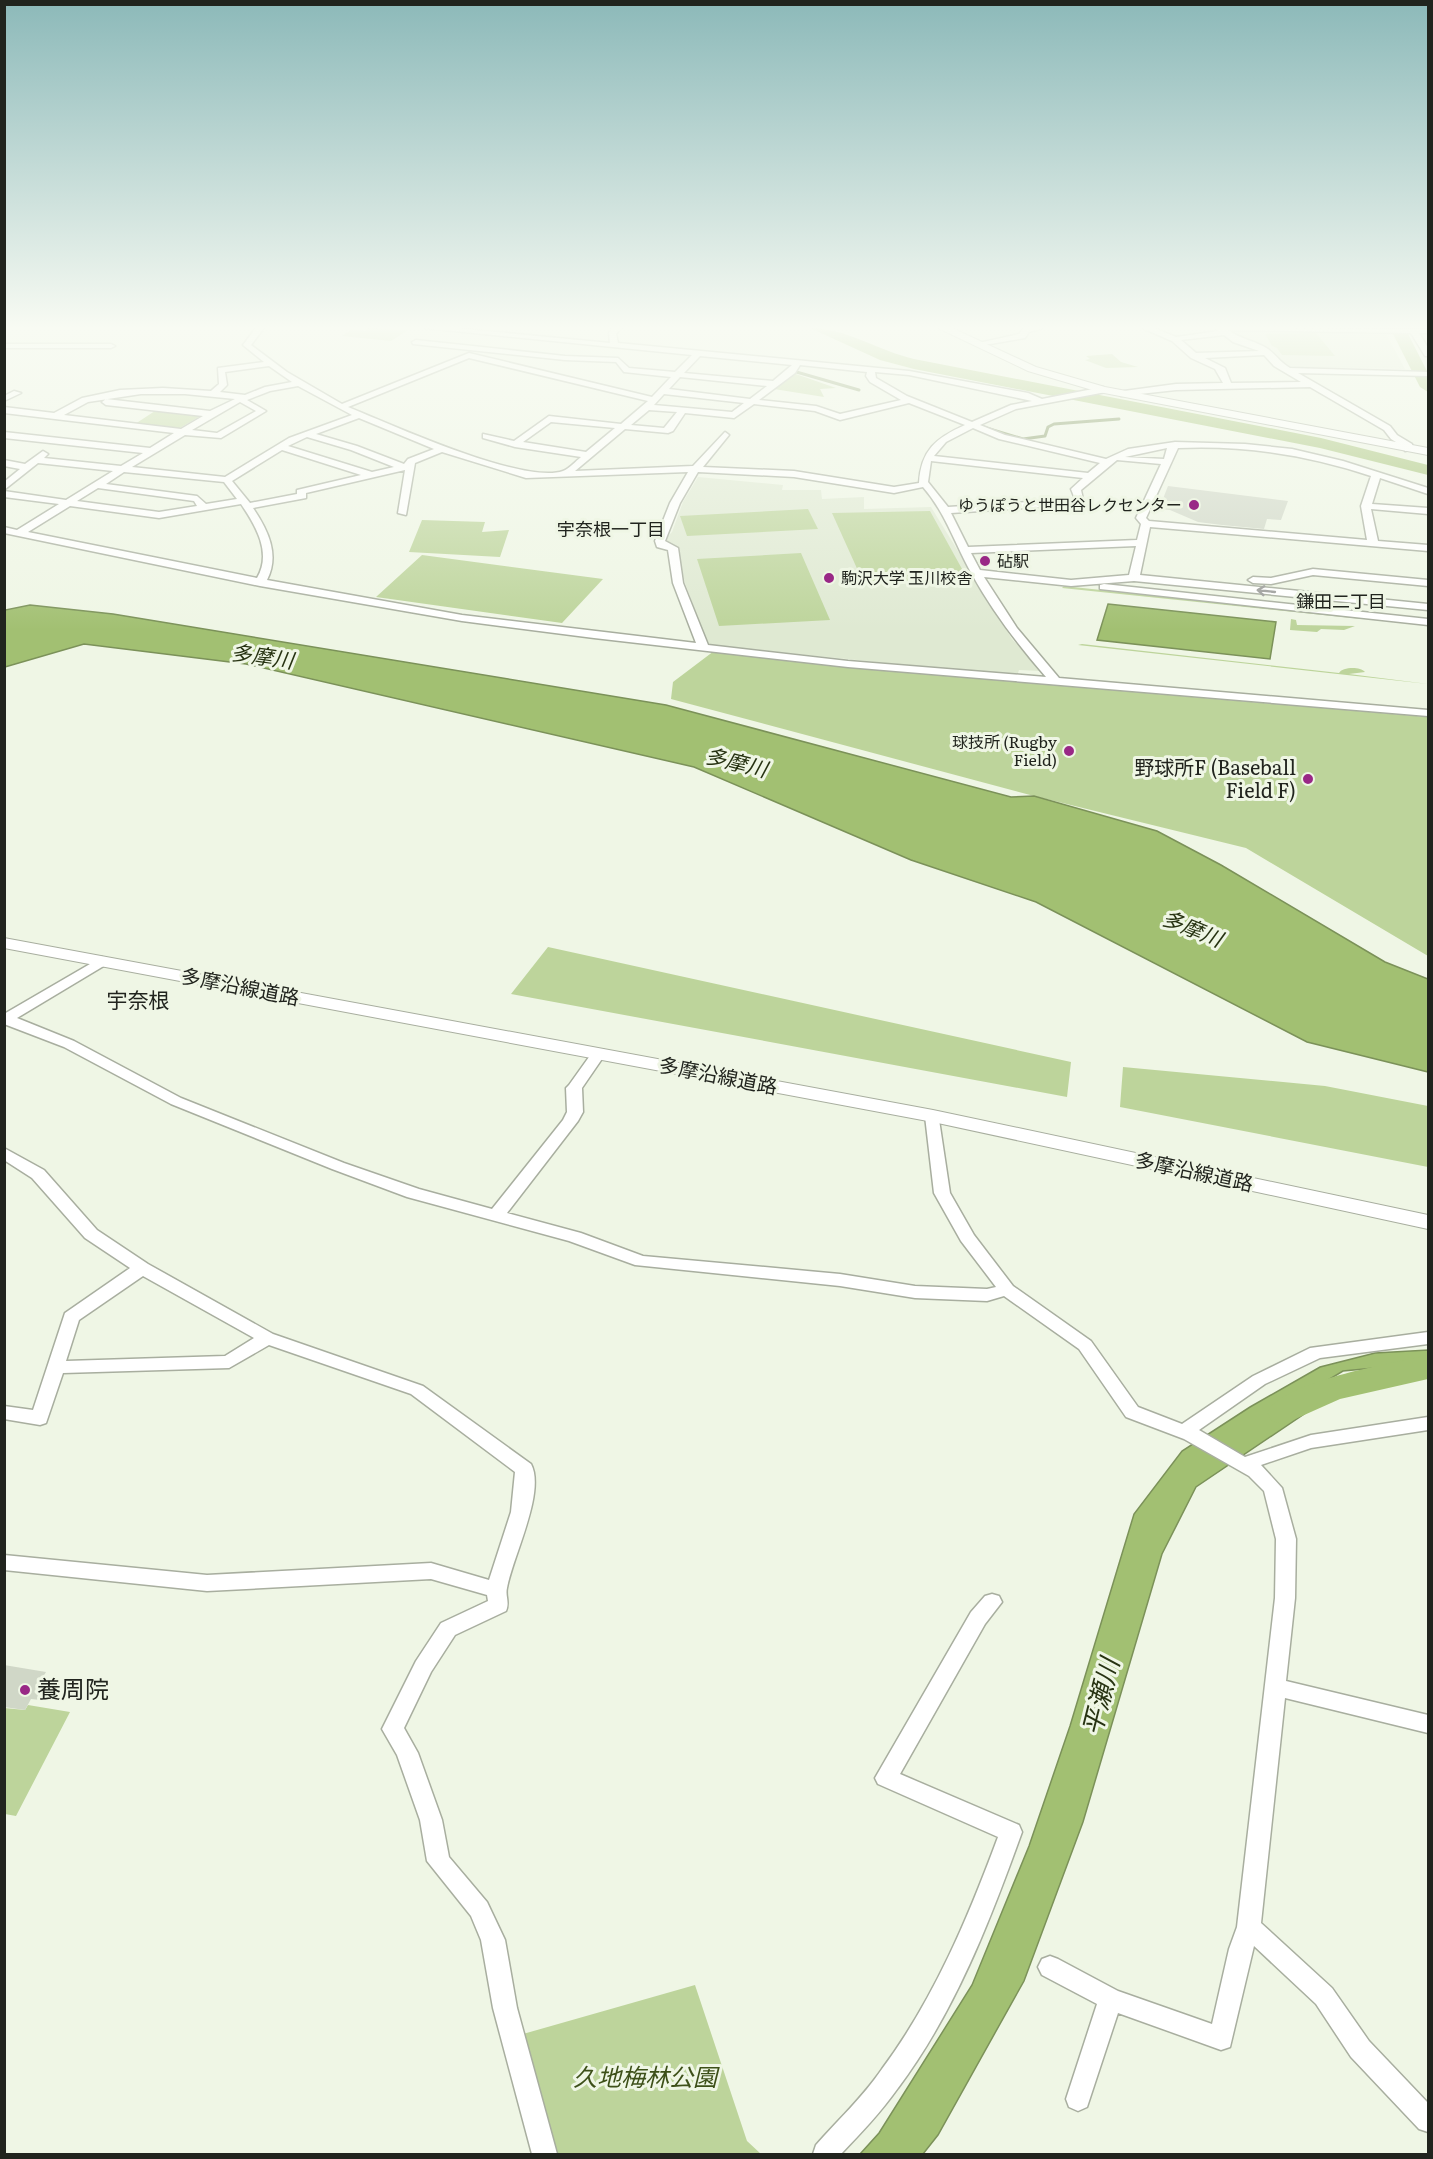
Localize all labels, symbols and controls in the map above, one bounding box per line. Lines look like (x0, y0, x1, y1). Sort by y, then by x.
place label: ゆうぽうと世田谷レクセンター (958, 492, 1182, 516)
marker: ゆうぽうと世田谷レクセンター (1187, 498, 1201, 512)
district label: 宇奈根一丁目 (557, 515, 665, 542)
place label: 砧駅 (997, 548, 1029, 572)
marker: 砧駅 (978, 554, 992, 568)
place label: 駒沢大学 玉川校舎 (841, 565, 972, 589)
marker: 駒沢大学 玉川校舎 (822, 571, 836, 585)
one-way arrow (1256, 585, 1276, 596)
district label: 鎌田二丁目 (1296, 587, 1386, 614)
water label: 多摩川 (229, 635, 298, 675)
place label: 球技所 (Rugby Field) (952, 729, 1058, 771)
water label: 多摩川 (702, 738, 773, 784)
marker: 球技所 (Rugby Field) (1062, 744, 1076, 758)
place label: 野球所F (Baseball Field F) (1134, 751, 1296, 804)
marker: 野球所F (Baseball Field F) (1301, 772, 1315, 786)
water label: 多摩川 (1158, 901, 1230, 954)
street label: 多摩沿線道路 (179, 959, 302, 1011)
district label: 宇奈根 (107, 983, 170, 1014)
street label: 多摩沿線道路 (657, 1048, 780, 1100)
street label: 多摩沿線道路 (1133, 1143, 1256, 1197)
water label: 平瀬川 (1070, 1651, 1128, 1739)
place label: 養周院 (37, 1670, 109, 1705)
marker: 養周院 (18, 1683, 32, 1697)
park label: 久地梅林公園 (573, 2058, 720, 2093)

